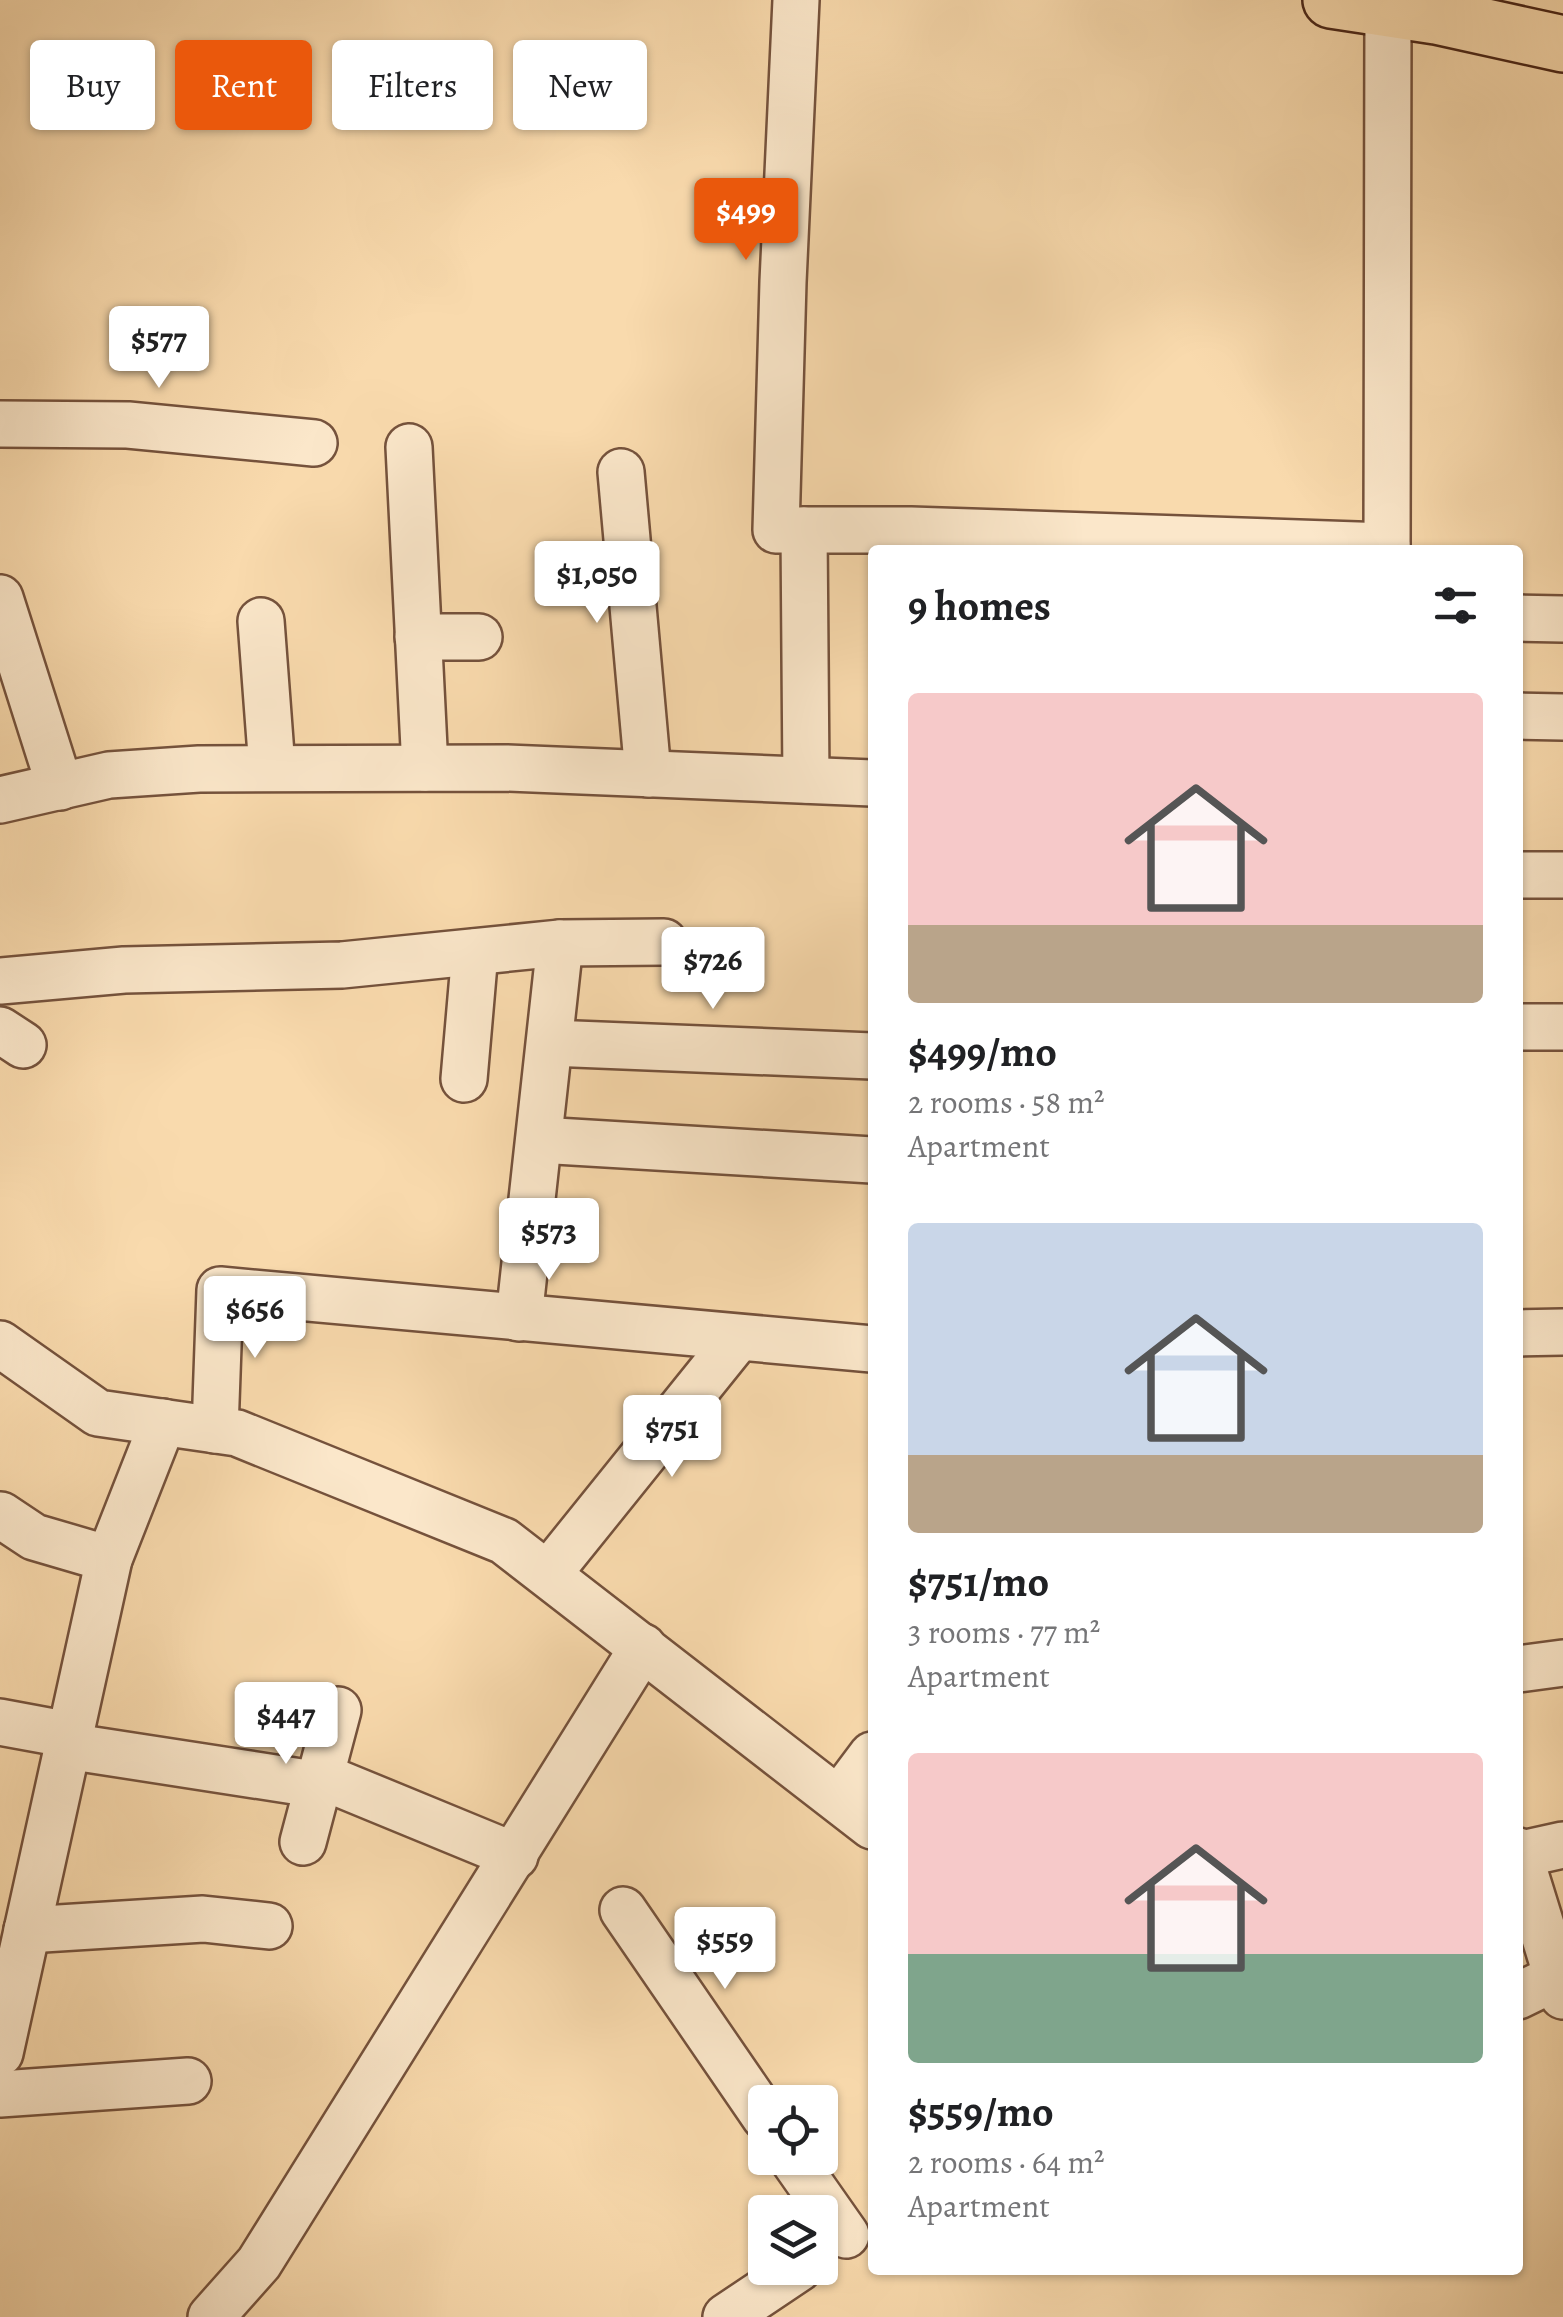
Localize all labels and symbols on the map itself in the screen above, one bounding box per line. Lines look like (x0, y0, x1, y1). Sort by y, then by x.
pin: $499 (687, 178, 805, 263)
pin: $577 (100, 306, 218, 391)
pin: $1,050 (516, 541, 678, 626)
pin: $726 (654, 927, 772, 1012)
pin: $573 (490, 1198, 608, 1283)
pin: $656 (196, 1276, 314, 1361)
pin: $751 (613, 1395, 731, 1480)
pin: $447 (227, 1682, 345, 1767)
pin: $559 (666, 1907, 784, 1992)

